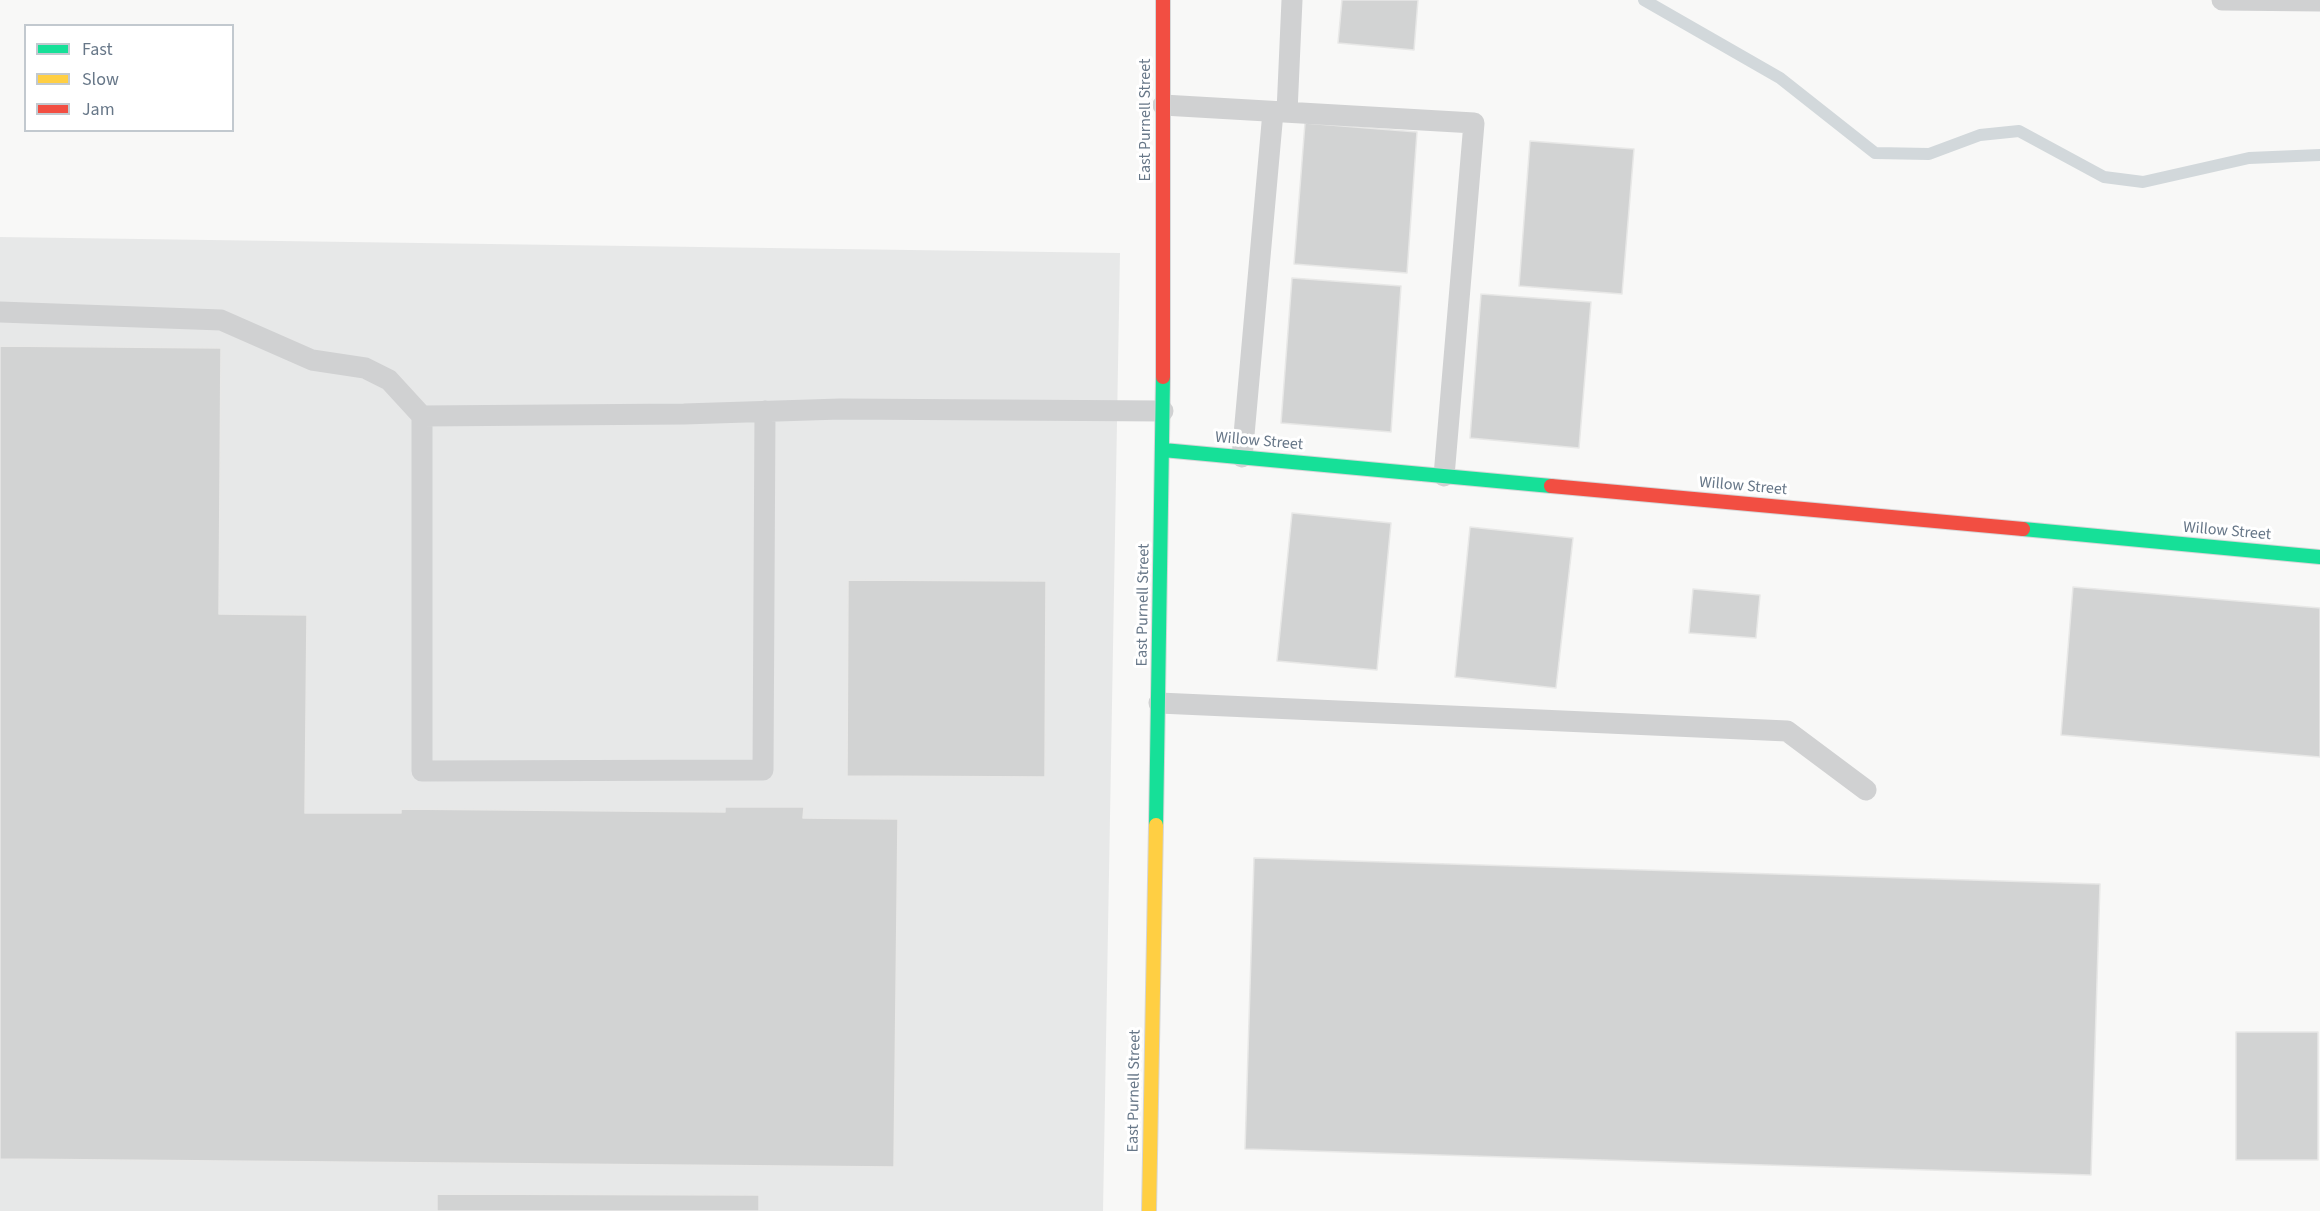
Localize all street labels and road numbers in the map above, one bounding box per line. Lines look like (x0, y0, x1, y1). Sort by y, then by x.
street label: East Purnell Street (1136, 59, 1156, 181)
street label: Willow Street (1214, 429, 1304, 455)
street label: Willow Street (1698, 474, 1788, 500)
street label: Willow Street (2182, 519, 2272, 545)
street label: East Purnell Street (1133, 543, 1155, 667)
street label: East Purnell Street (1124, 1029, 1146, 1153)

